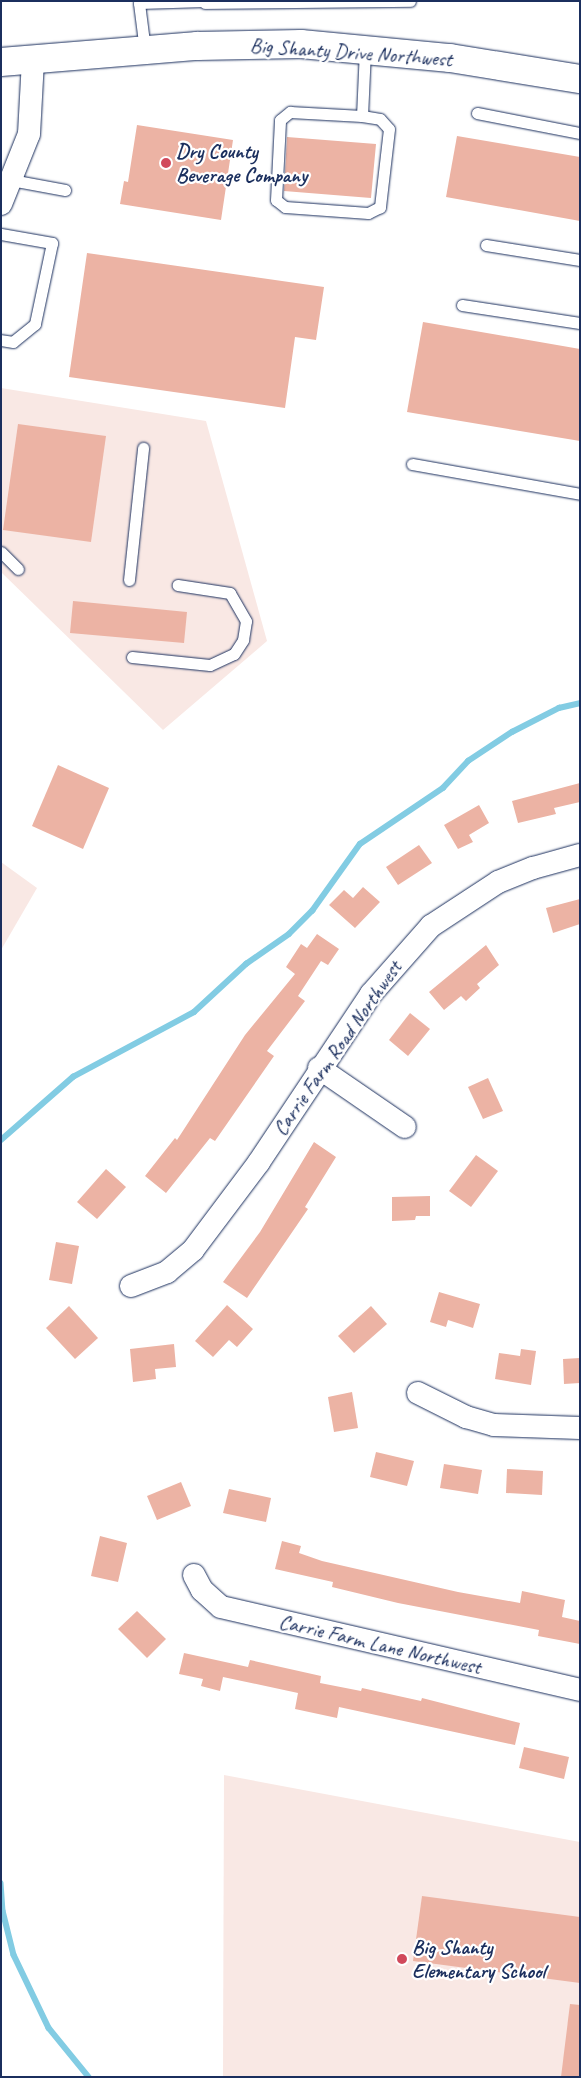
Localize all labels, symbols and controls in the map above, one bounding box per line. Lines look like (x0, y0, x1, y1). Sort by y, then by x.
street label: Big Shanty Drive Northwest (248, 32, 454, 72)
place label: Dry County Beverage Company (176, 138, 307, 188)
marker: Dry County Beverage Company (160, 157, 172, 169)
street label: Carrie Farm Road Northwest (267, 955, 407, 1141)
street label: Carrie Farm Lane Northwest (275, 1608, 485, 1680)
place label: Big Shanty Elementary School (412, 1934, 545, 1984)
marker: Big Shanty Elementary School (396, 1953, 408, 1965)

